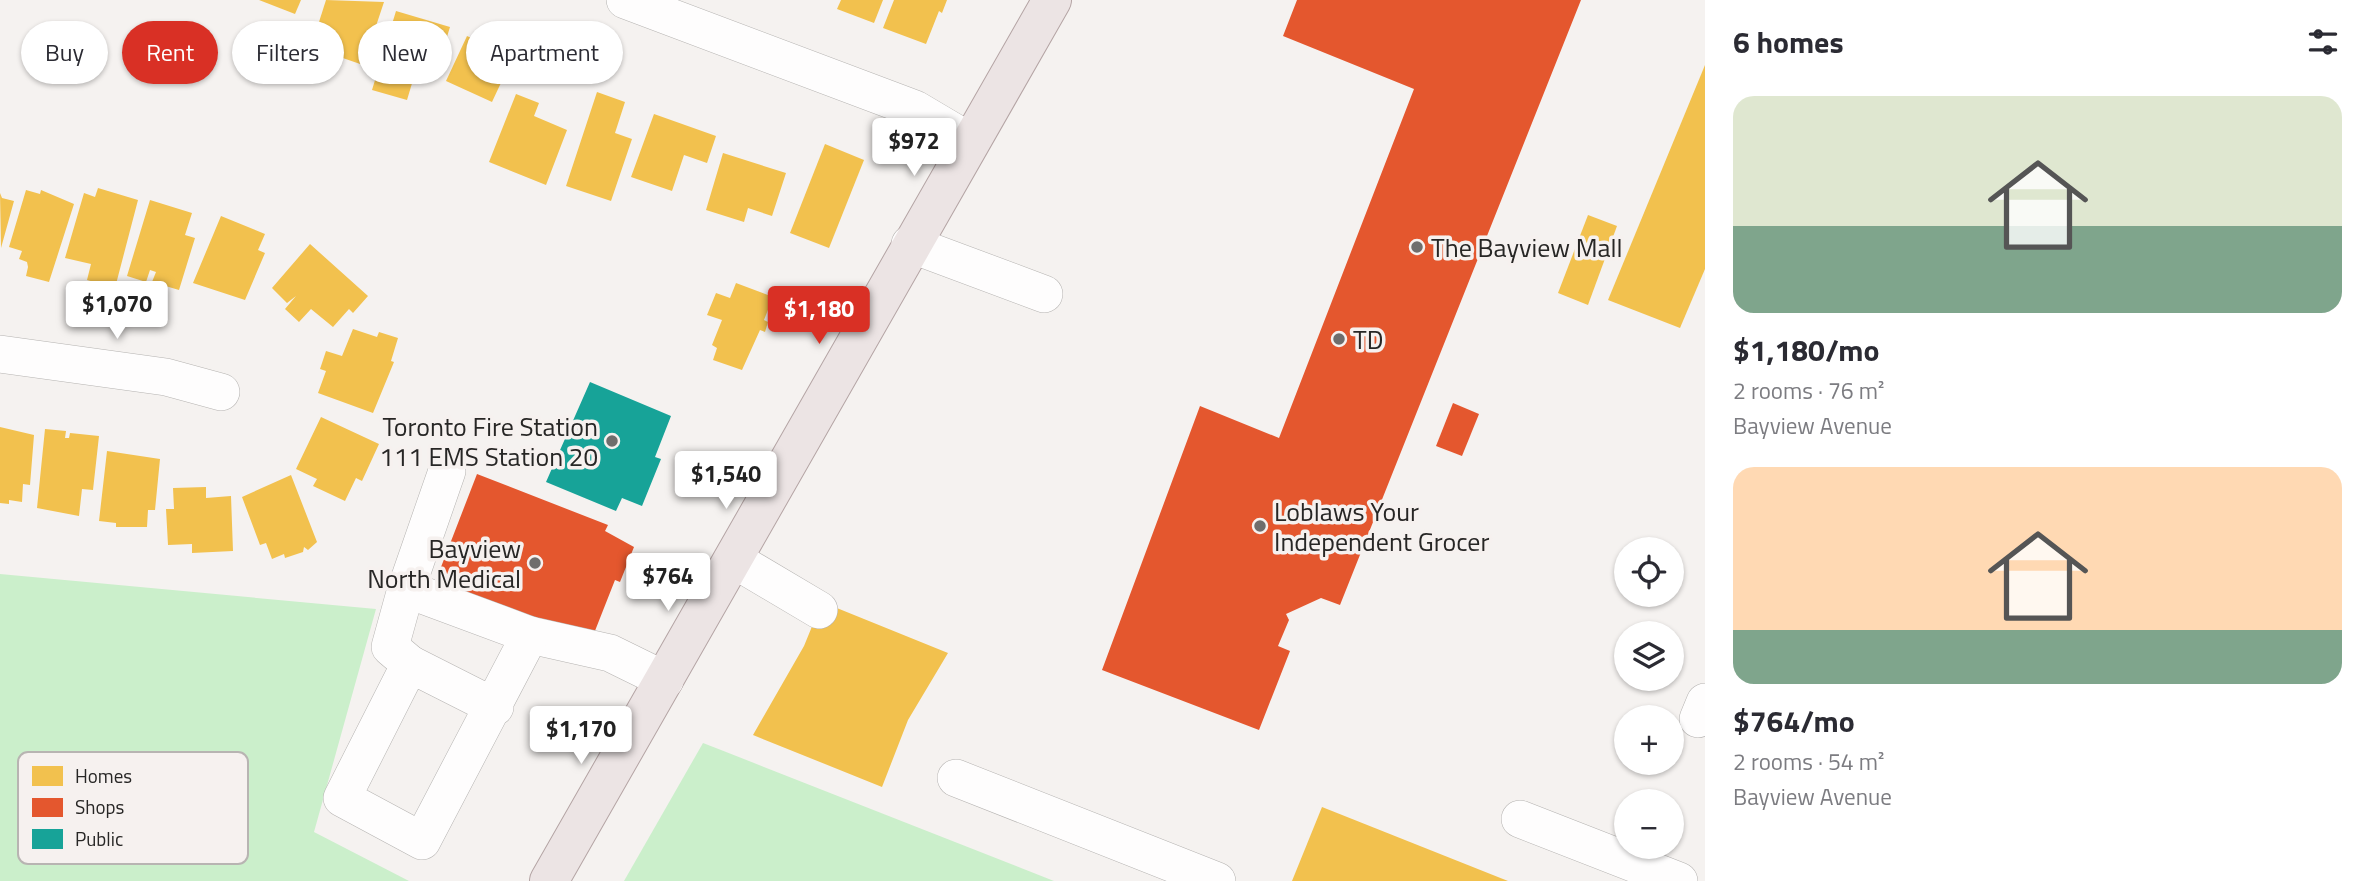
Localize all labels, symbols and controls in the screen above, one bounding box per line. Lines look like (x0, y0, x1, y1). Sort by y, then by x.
text: 6 homes (1733, 19, 1844, 65)
chip: Buy (21, 21, 108, 84)
chip: Rent (122, 21, 218, 84)
chip: Filters (232, 21, 344, 84)
chip: New (358, 21, 452, 84)
chip: Apartment (466, 21, 623, 84)
icon: filters (2304, 23, 2342, 61)
pin: $972 (873, 118, 955, 178)
text: $972 (888, 123, 940, 158)
icon: home (1975, 142, 2101, 268)
place label: The Bayview Mall (1431, 228, 1623, 267)
marker: The Bayview Mall (1409, 239, 1425, 255)
pin: $1,070 (60, 282, 174, 341)
text: $1,070 (82, 286, 152, 321)
pin: $1,180 (762, 286, 876, 346)
text: $1,180 (784, 291, 854, 326)
place label: TD (1353, 320, 1383, 359)
text: $1,180/mo (1733, 327, 1879, 373)
marker: TD (1331, 331, 1347, 347)
text: 2 rooms · 76 m² (1733, 373, 1884, 408)
place label: Toronto Fire Station 111 EMS Station 20 (379, 407, 598, 476)
text: Bayview Avenue (1733, 408, 1892, 443)
marker: Toronto Fire Station 111 EMS Station 20 (604, 433, 620, 449)
pin: $1,540 (669, 452, 783, 511)
text: $1,540 (691, 456, 761, 491)
place label: Loblaws Your Independent Grocer (1274, 492, 1489, 561)
icon: home (1975, 513, 2101, 639)
marker: Loblaws Your Independent Grocer (1252, 518, 1268, 534)
place label: Bayview North Medical (367, 529, 521, 598)
map controls (1614, 537, 1684, 859)
button: locate (1614, 537, 1684, 607)
pin: $764 (627, 554, 709, 613)
marker: Bayview North Medical (527, 555, 543, 571)
text: $764 (642, 558, 694, 593)
button: layers (1614, 621, 1684, 691)
text: $764/mo (1733, 698, 1855, 744)
button: + (1614, 705, 1684, 775)
pin: $1,170 (524, 706, 638, 766)
text: $1,170 (546, 711, 616, 746)
text: 2 rooms · 54 m² (1733, 744, 1884, 779)
legend (18, 752, 248, 864)
text: Homes (75, 761, 132, 790)
text: Bayview Avenue (1733, 779, 1892, 814)
button: − (1614, 789, 1684, 859)
text: Shops (75, 792, 125, 821)
text: Public (75, 824, 123, 853)

